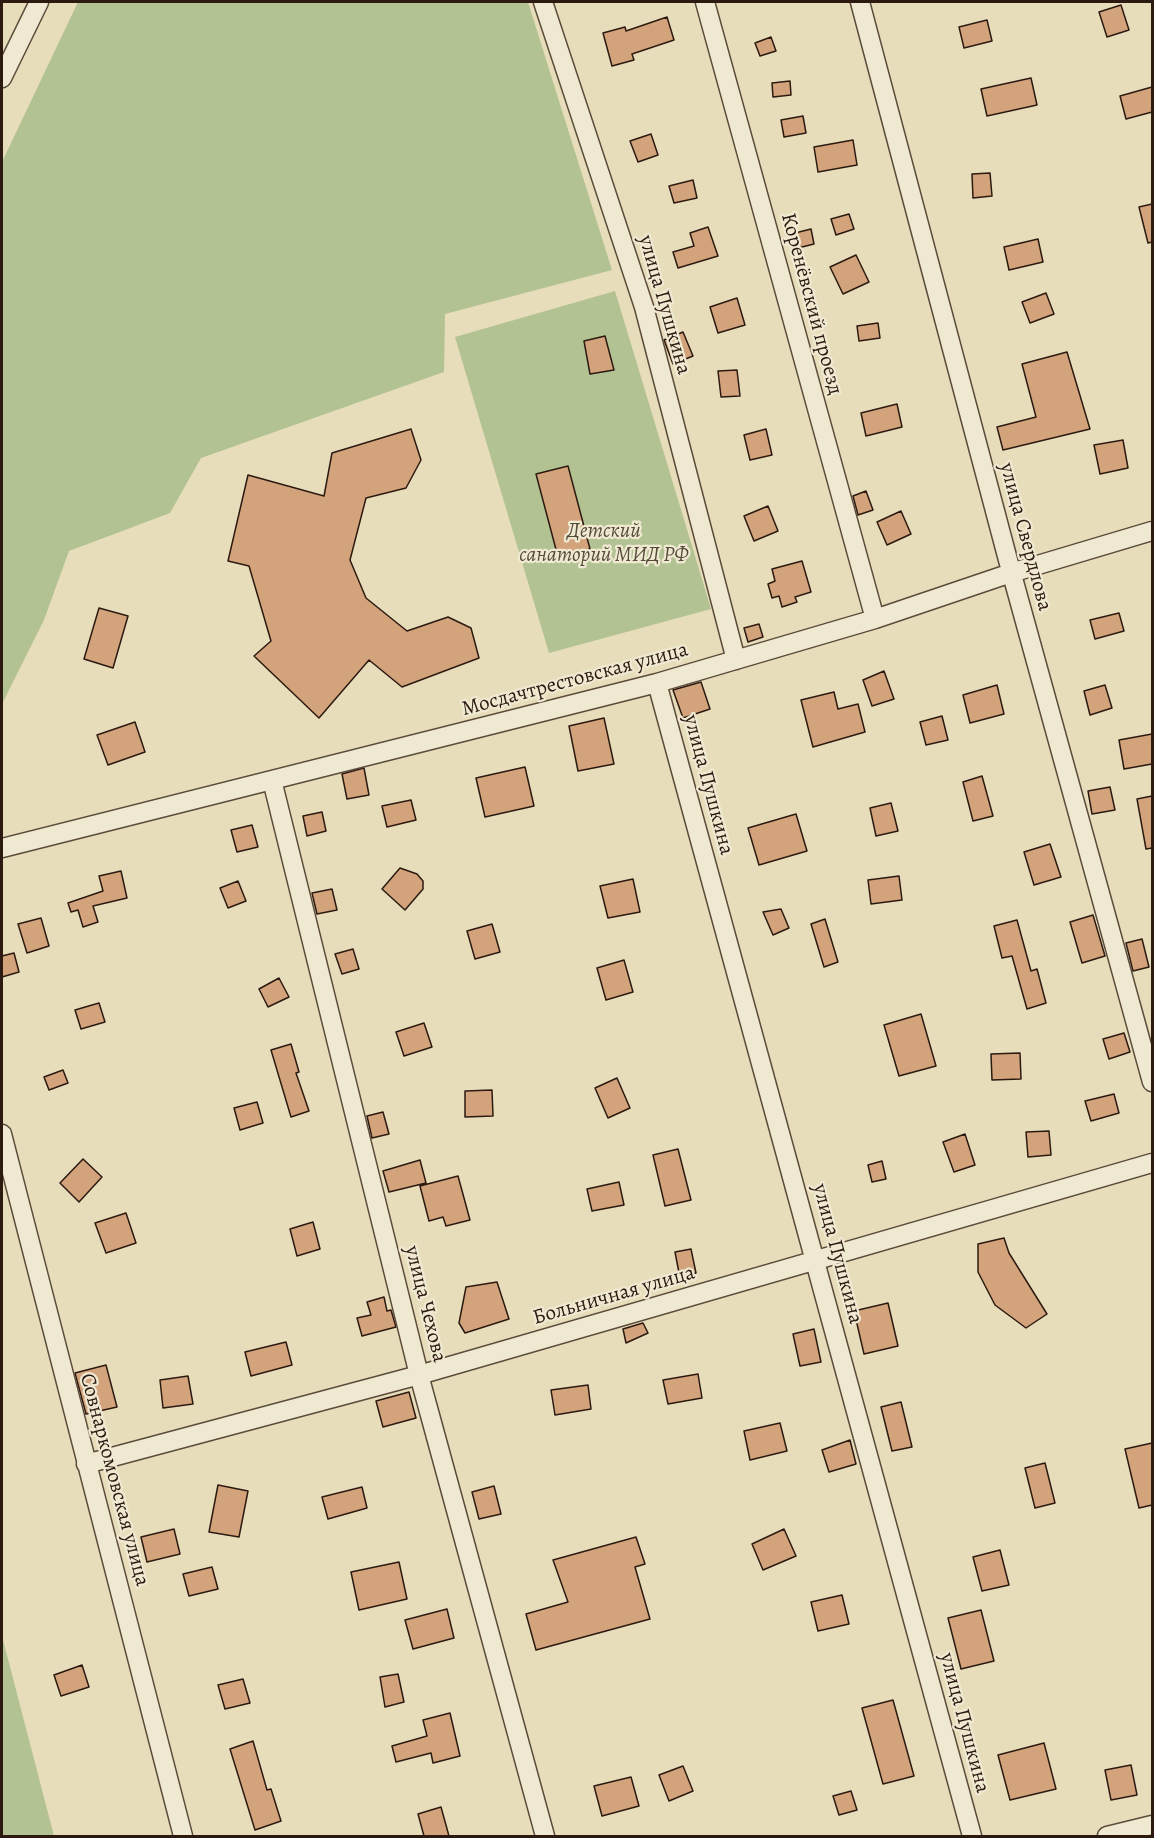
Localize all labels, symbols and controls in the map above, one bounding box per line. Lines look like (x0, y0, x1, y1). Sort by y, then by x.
street label: Коренёвский проезд (775, 210, 847, 398)
street label: улица Пушкина (632, 232, 696, 378)
street label: улица Свердлова (993, 460, 1057, 614)
park label: Детский санаторий МИД РФ (519, 519, 689, 569)
street label: Мосдачтрестовская улица (459, 638, 691, 722)
street label: улица Пушкина (677, 712, 739, 858)
street label: улица Пушкина (806, 1181, 868, 1327)
street label: улица Чехова (398, 1243, 452, 1365)
street label: Больничная улица (530, 1261, 698, 1331)
street label: Совнаркомовская улица (73, 1371, 155, 1589)
street label: улица Пушкина (933, 1650, 995, 1796)

